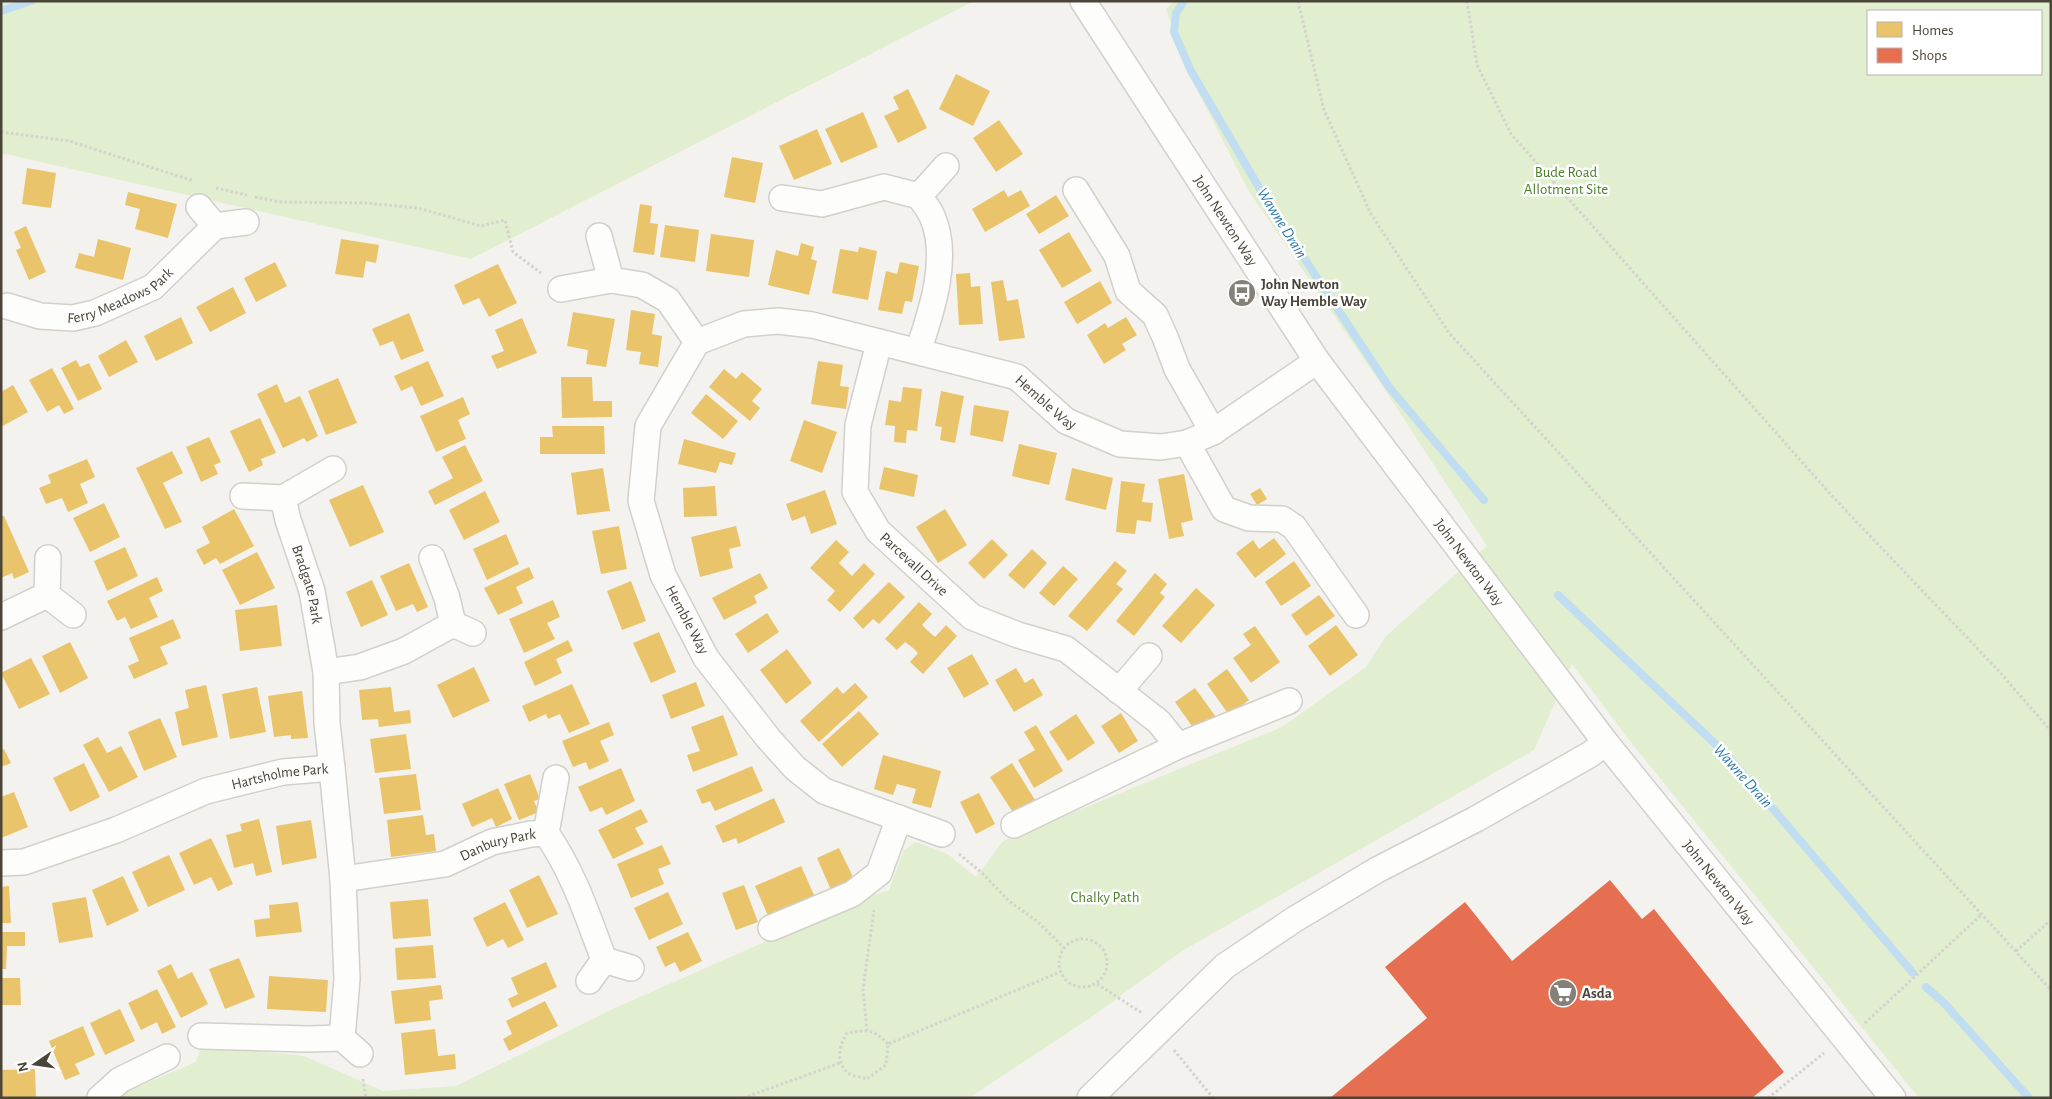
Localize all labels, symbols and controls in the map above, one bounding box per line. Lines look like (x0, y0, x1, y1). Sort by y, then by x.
legend (1867, 10, 2042, 75)
text: Homes (1912, 23, 1954, 38)
text: Shops (1912, 48, 1947, 63)
park label: Bude Road Allotment Site (1524, 165, 1608, 197)
street label: John Newton Way (1191, 173, 1261, 269)
water label: Wawne Drain (1254, 185, 1310, 261)
street label: Ferry Meadows Park (67, 264, 176, 326)
place label: John Newton Way Hemble Way (1261, 277, 1367, 309)
bus stop icon: John Newton Way Hemble Way (1227, 278, 1257, 308)
street label: Hemble Way (1012, 372, 1079, 432)
street label: John Newton Way (1432, 516, 1507, 609)
street label: Parcevall Drive (877, 530, 951, 599)
street label: Bradgate Park (289, 543, 325, 625)
street label: Hemble Way (663, 583, 712, 657)
water label: Wawne Drain (1711, 741, 1775, 811)
street label: Hartsholme Park (230, 761, 329, 792)
street label: Danbury Park (457, 826, 536, 863)
street label: John Newton Way (1680, 837, 1758, 928)
park label: Chalky Path (1071, 890, 1139, 905)
supermarket icon: Asda (1548, 978, 1578, 1008)
place label: Asda (1582, 986, 1612, 1001)
north arrow (10, 1039, 60, 1089)
text: N (15, 1060, 31, 1073)

